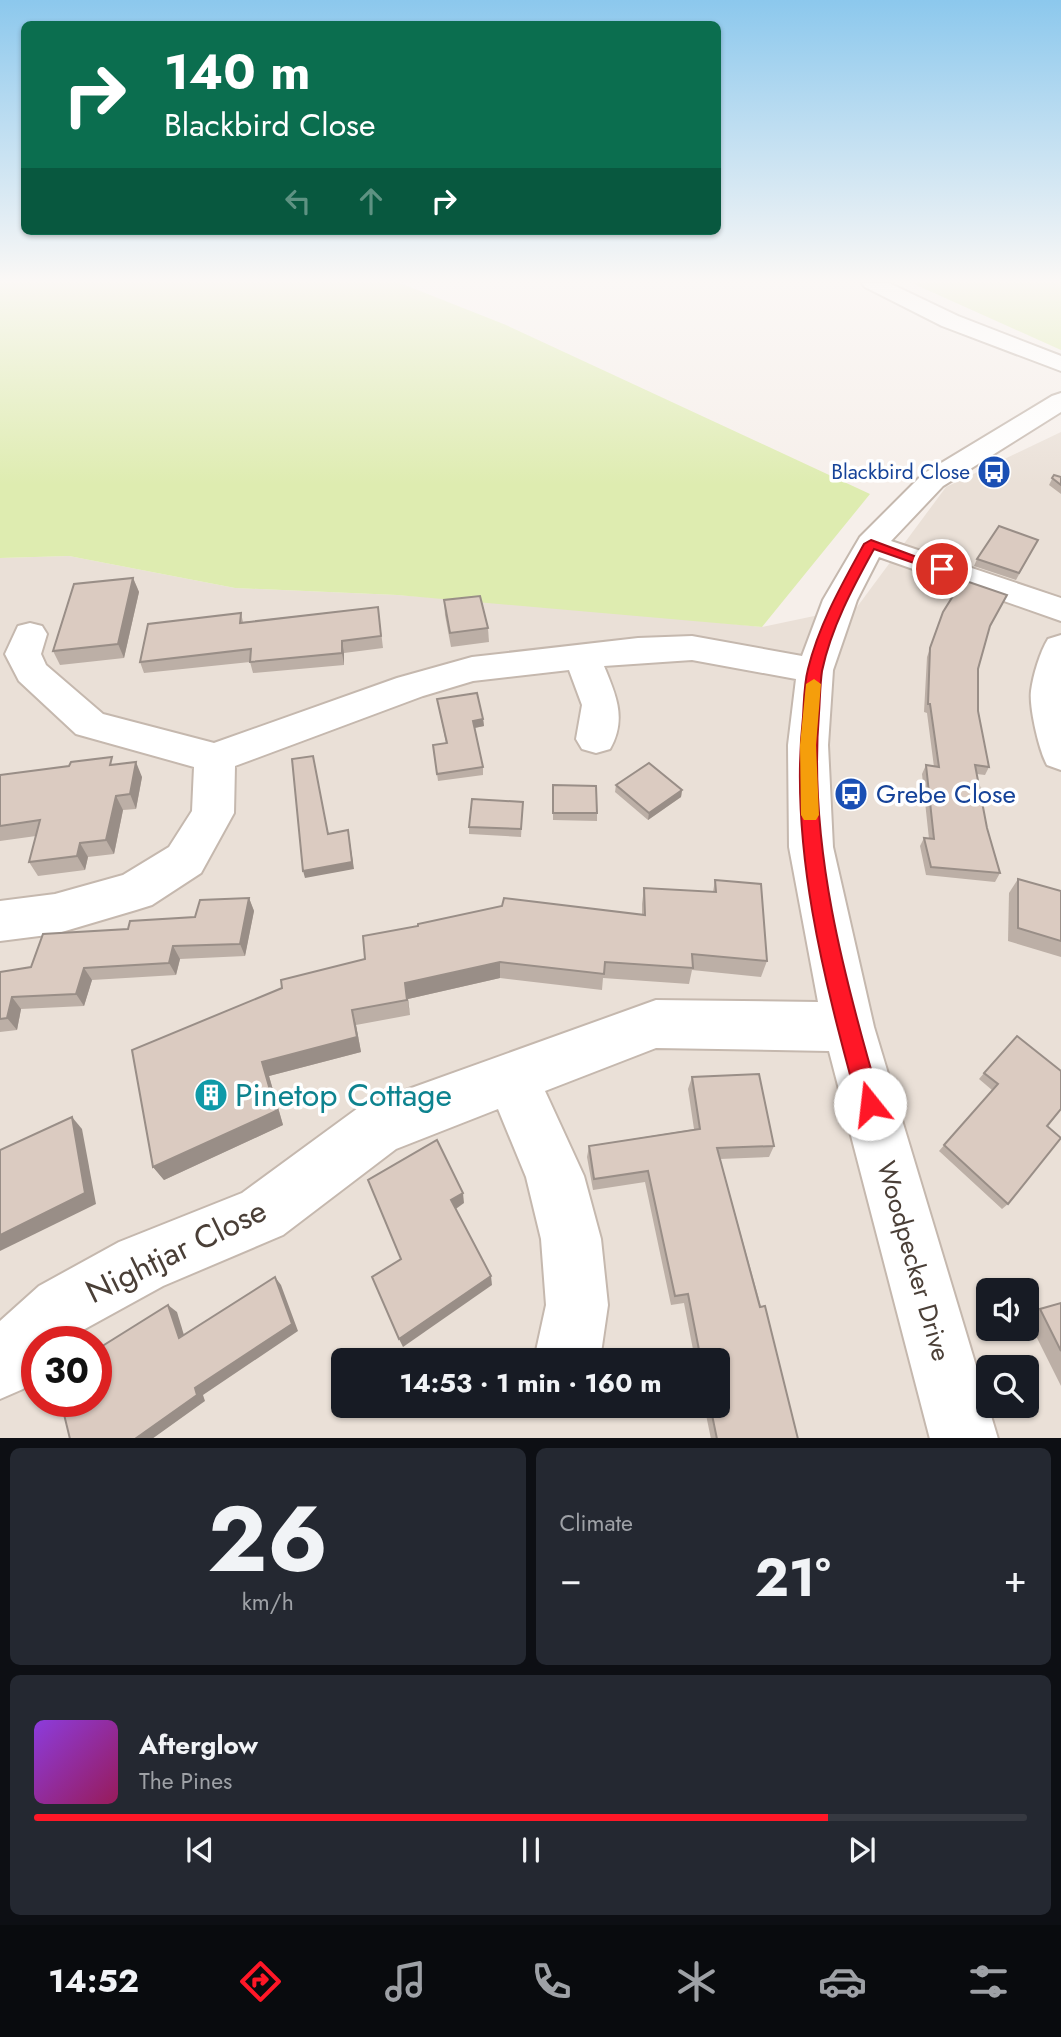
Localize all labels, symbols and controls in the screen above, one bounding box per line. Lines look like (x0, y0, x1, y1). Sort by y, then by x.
text: 140 m (164, 37, 310, 107)
icon: right (49, 49, 140, 140)
text: Blackbird Close (164, 102, 376, 148)
icon: left (279, 182, 317, 220)
icon: ahead (352, 182, 390, 220)
icon: right (425, 182, 463, 220)
bus stop icon: Blackbird Close (975, 453, 1013, 491)
place label: Blackbird Close (831, 457, 970, 487)
pin (912, 539, 972, 599)
icon: arrive (923, 550, 961, 588)
bus stop icon: Grebe Close (832, 775, 870, 813)
place label: Grebe Close (876, 775, 1016, 813)
position arrow (833, 1067, 907, 1141)
place label: Pinetop Cottage (235, 1072, 452, 1118)
building icon: Pinetop Cottage (192, 1076, 230, 1114)
street label: Woodpecker Drive (867, 1157, 961, 1365)
street label: Nightjar Close (78, 1187, 274, 1315)
map controls (976, 1278, 1039, 1418)
button: sound (976, 1278, 1039, 1341)
speed limit sign: 30 (21, 1326, 112, 1417)
button: search (976, 1355, 1039, 1418)
text: 14:53 · 1 min · 160 m (399, 1364, 662, 1402)
text: 26 (207, 1474, 328, 1605)
text: Climate (560, 1506, 633, 1540)
text: 21° (755, 1540, 831, 1616)
text: − (560, 1551, 582, 1606)
text: + (1004, 1551, 1027, 1606)
text: km/h (242, 1585, 294, 1619)
text: Afterglow (139, 1726, 258, 1764)
text: The Pines (139, 1764, 232, 1798)
icon: previous (181, 1831, 219, 1869)
icon: pause (512, 1831, 550, 1869)
icon: next (843, 1831, 881, 1869)
icon: directions (236, 1957, 285, 2006)
icon: music (381, 1957, 430, 2006)
icon: phone (527, 1957, 576, 2006)
icon: climate (672, 1957, 721, 2006)
icon: car (818, 1957, 867, 2006)
icon: filters (964, 1957, 1013, 2006)
text: 14:52 (48, 1958, 139, 2004)

